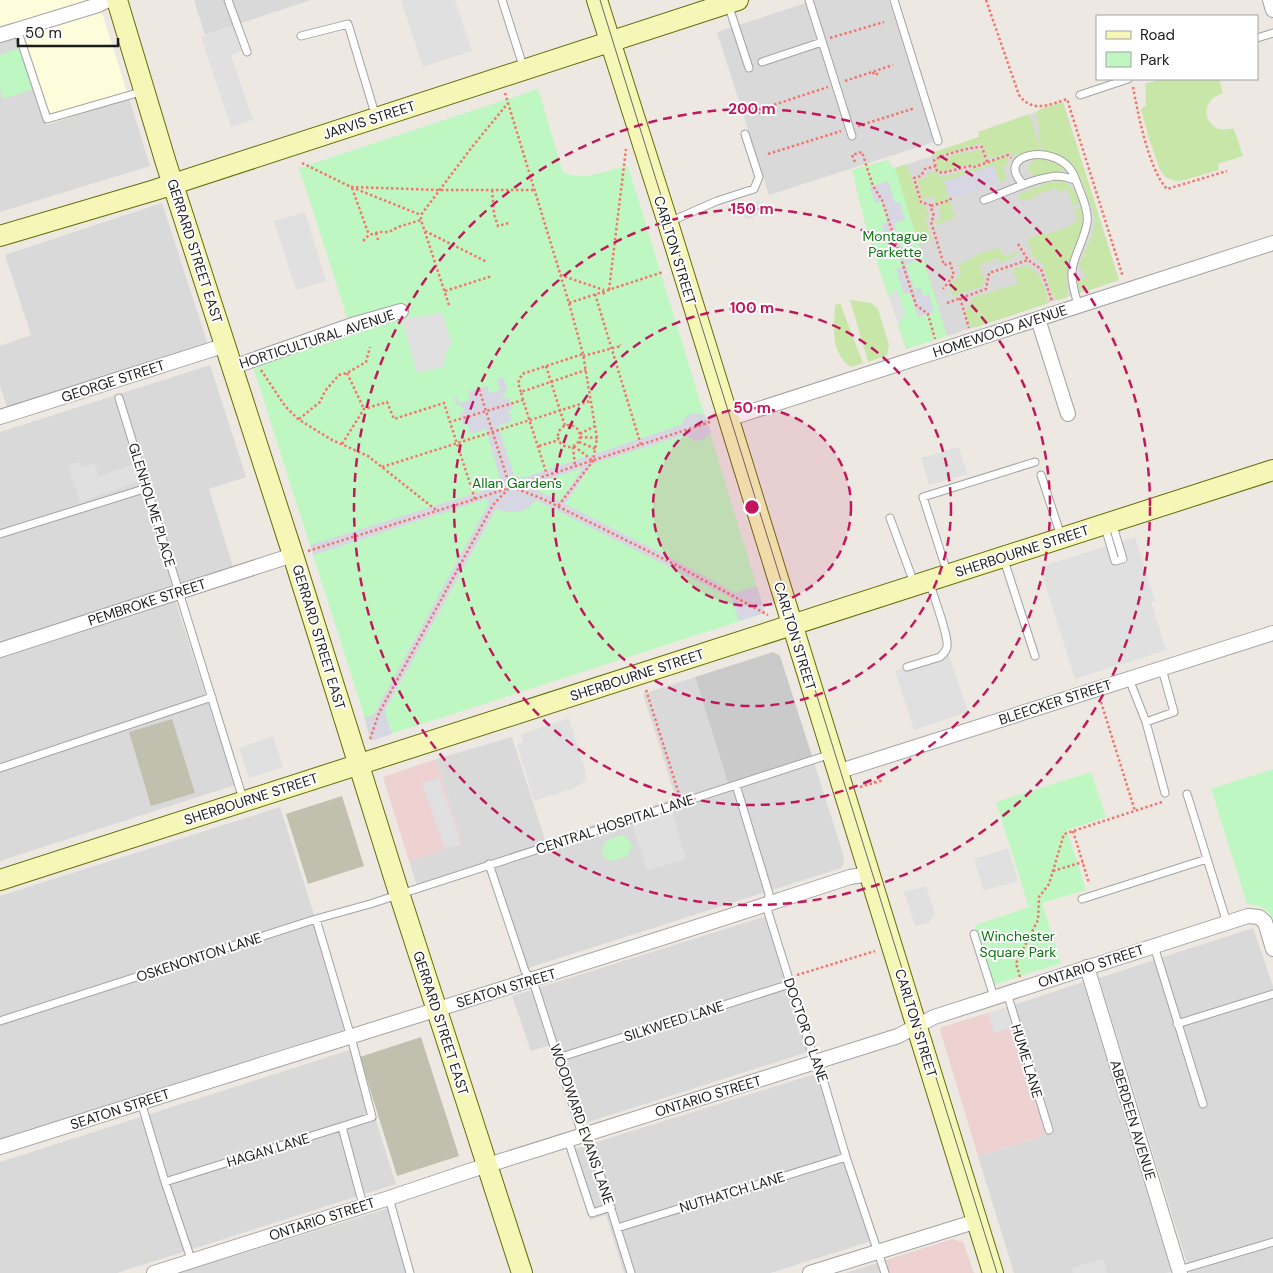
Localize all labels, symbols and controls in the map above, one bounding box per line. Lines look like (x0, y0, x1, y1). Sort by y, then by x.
scale bar (18, 15, 118, 47)
legend (1096, 15, 1258, 80)
text: 50 m (25, 23, 62, 43)
text: Road (1140, 25, 1175, 45)
text: Park (1140, 50, 1170, 70)
street label: JARVIS STREET (321, 97, 418, 143)
text: 200 m (728, 99, 776, 119)
street label: GERRARD STREET EAST (163, 177, 227, 325)
street label: CARLTON STREET (650, 194, 700, 307)
text: 150 m (731, 199, 774, 219)
park label: Montague Parkette (862, 227, 928, 261)
text: 100 m (730, 298, 774, 318)
street label: HOMEWOOD AVENUE (931, 301, 1070, 361)
street label: HORTICULTURAL AVENUE (237, 305, 397, 373)
street label: GEORGE STREET (59, 356, 167, 406)
text: 50 m (733, 398, 771, 418)
street label: GLENHOLME PLACE (125, 441, 179, 569)
park label: Allan Gardens (472, 474, 562, 492)
centre of rings (743, 498, 761, 516)
street label: SHERBOURNE STREET (953, 521, 1091, 581)
street label: GERRARD STREET EAST (288, 562, 350, 712)
street label: PEMBROKE STREET (86, 574, 208, 630)
street label: CARLTON STREET (770, 580, 820, 693)
street label: SHERBOURNE STREET (568, 645, 706, 705)
street label: BLEECKER STREET (996, 675, 1114, 729)
street label: SHERBOURNE STREET (182, 769, 320, 829)
street label: CENTRAL HOSPITAL LANE (534, 790, 697, 858)
park label: Winchester Square Park (980, 927, 1056, 961)
street label: OSKENONTON LANE (134, 928, 264, 986)
street label: ONTARIO STREET (1036, 940, 1146, 992)
street label: GERRARD STREET EAST (409, 949, 473, 1097)
street label: SEATON STREET (454, 964, 558, 1012)
street label: CARLTON STREET (891, 967, 941, 1080)
street label: DOCTOR O LANE (780, 975, 832, 1085)
street label: SILKWEED LANE (622, 996, 726, 1046)
street label: HUME LANE (1007, 1022, 1047, 1100)
street label: WOODWARD EVANS LANE (546, 1041, 618, 1207)
street label: ABERDEEN AVENUE (1106, 1058, 1160, 1182)
street label: ONTARIO STREET (653, 1071, 764, 1121)
street label: SEATON STREET (68, 1084, 172, 1134)
street label: HAGAN LANE (224, 1129, 312, 1171)
street label: NUTHATCH LANE (677, 1167, 787, 1217)
street label: ONTARIO STREET (267, 1193, 377, 1245)

